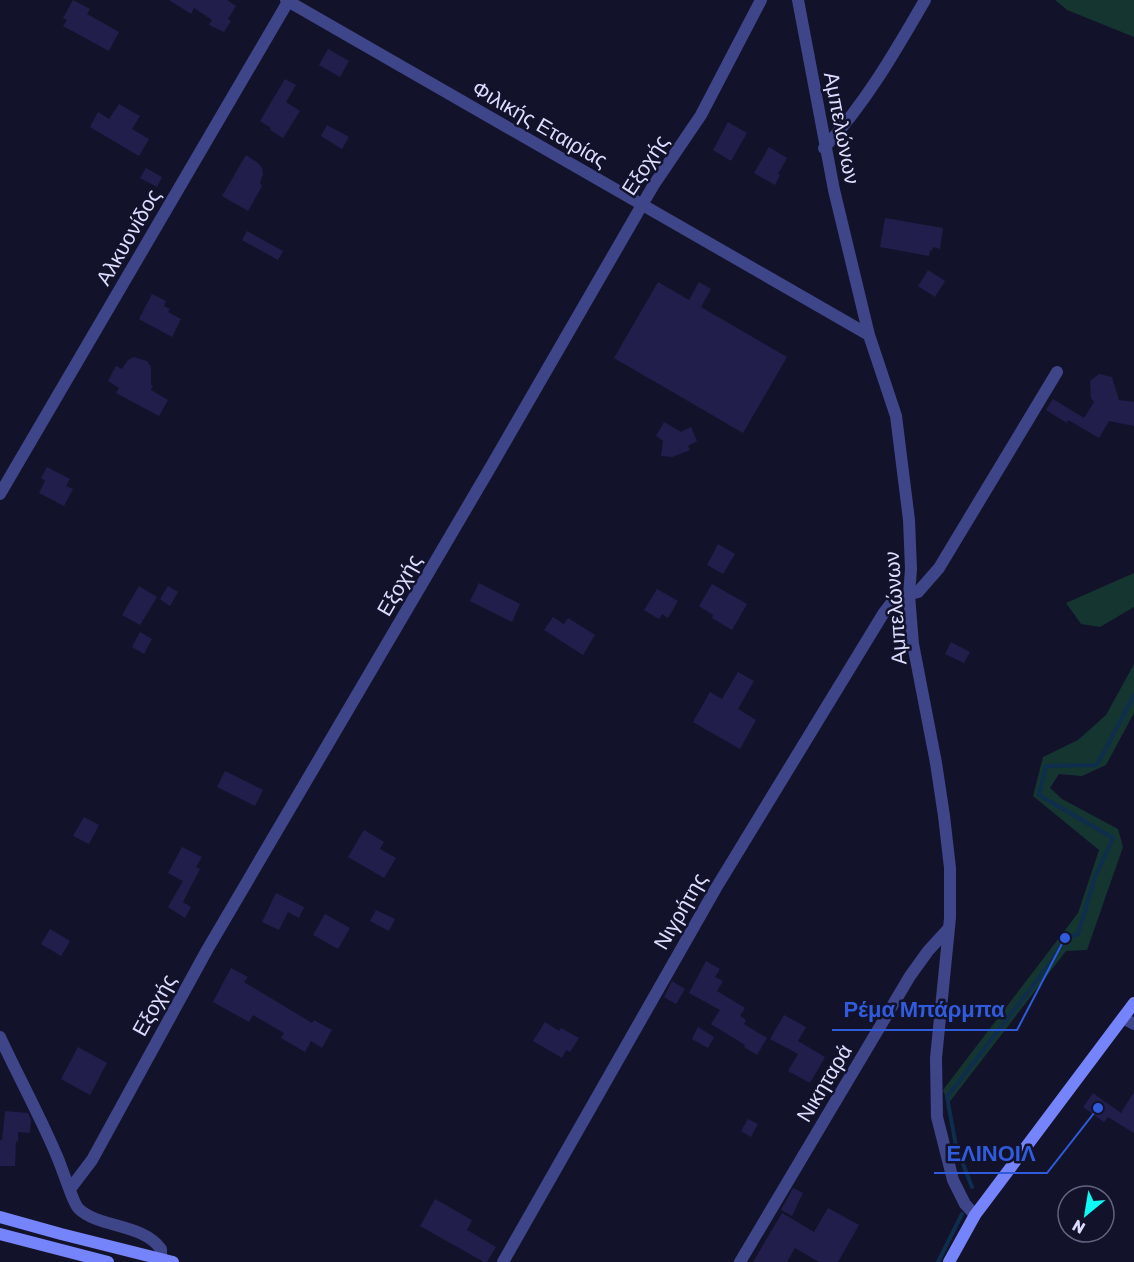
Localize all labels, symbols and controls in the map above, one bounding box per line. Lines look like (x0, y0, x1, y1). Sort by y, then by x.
street label: Αμπελώνων (819, 70, 865, 186)
street label: Φιλικής Εταιρίας (468, 75, 612, 173)
street label: Εξοχής (616, 130, 674, 200)
street label: Αλκυονίδος (90, 184, 166, 290)
street label: Εξοχής (371, 550, 427, 620)
street label: Αμπελώνων (879, 550, 911, 666)
street label: Νιγρήτης (648, 868, 712, 954)
street label: Εξοχής (127, 970, 181, 1040)
callout: Ρέμα Μπάρμπα (832, 990, 1017, 1030)
text: Ρέμα Μπάρμπα (843, 996, 1005, 1023)
street label: Νικηταρά (791, 1040, 857, 1126)
callout: ΕΛΙΝΟΙΛ (934, 1133, 1047, 1173)
text: ΕΛΙΝΟΙΛ (946, 1140, 1036, 1167)
north arrow (1056, 1184, 1116, 1244)
text: N (1069, 1215, 1088, 1238)

